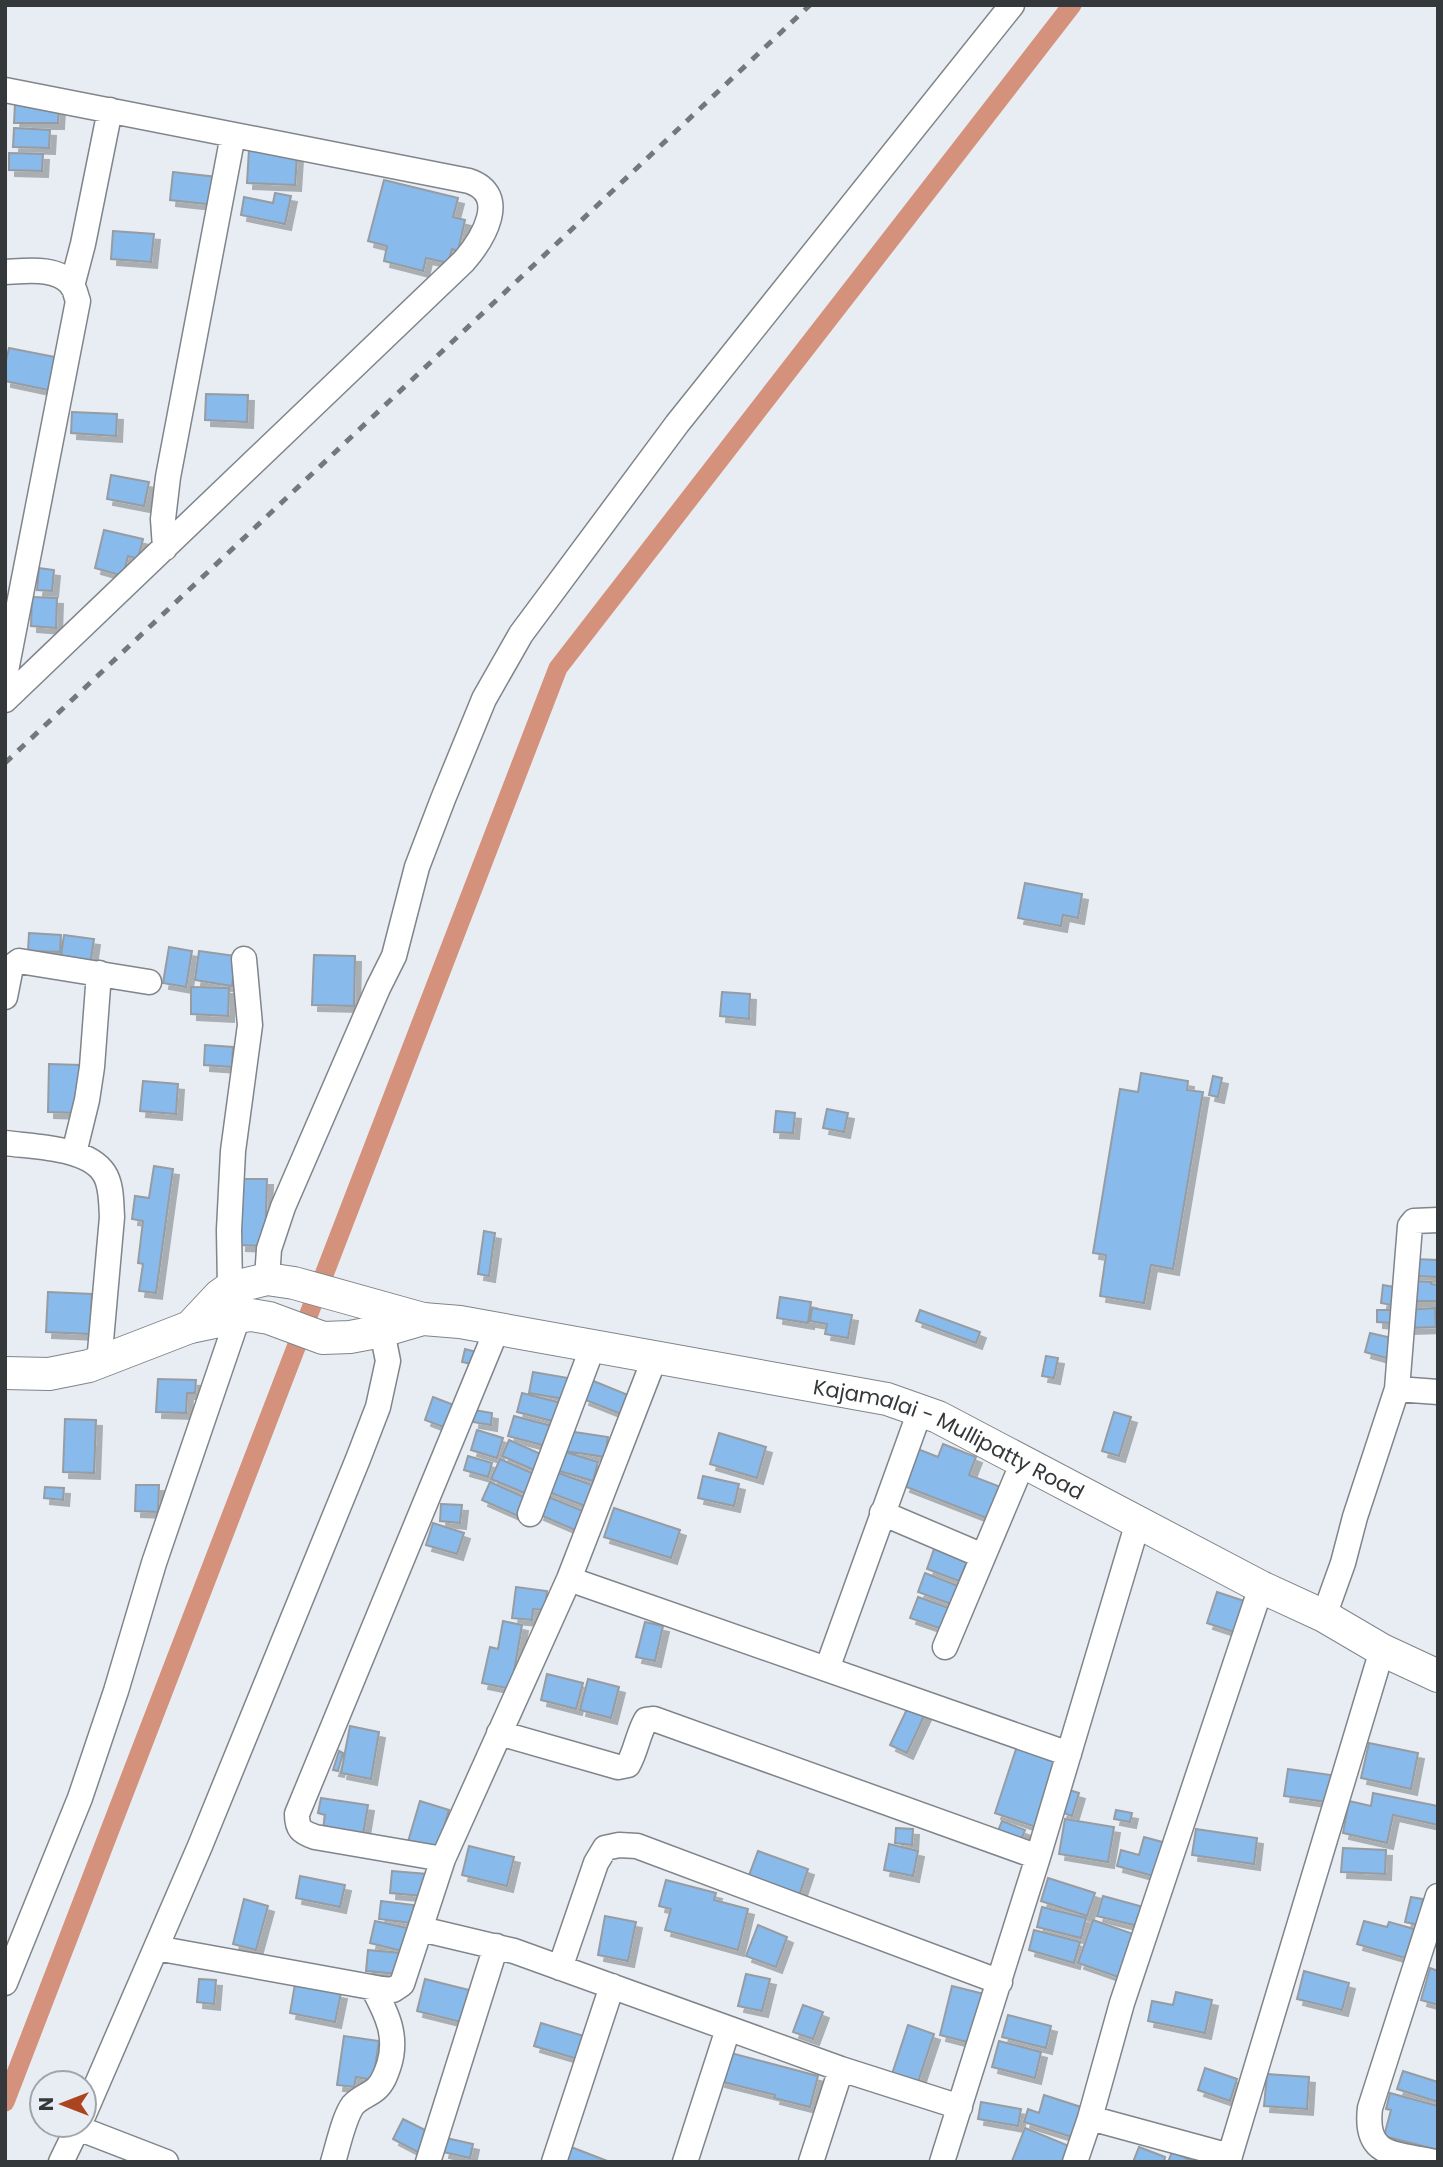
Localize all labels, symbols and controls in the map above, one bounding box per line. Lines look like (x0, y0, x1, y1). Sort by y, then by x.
street label: Kajamalai - Mullipatty Road (811, 1372, 1090, 1506)
north arrow (28, 2069, 98, 2139)
text: N (33, 2097, 60, 2111)

